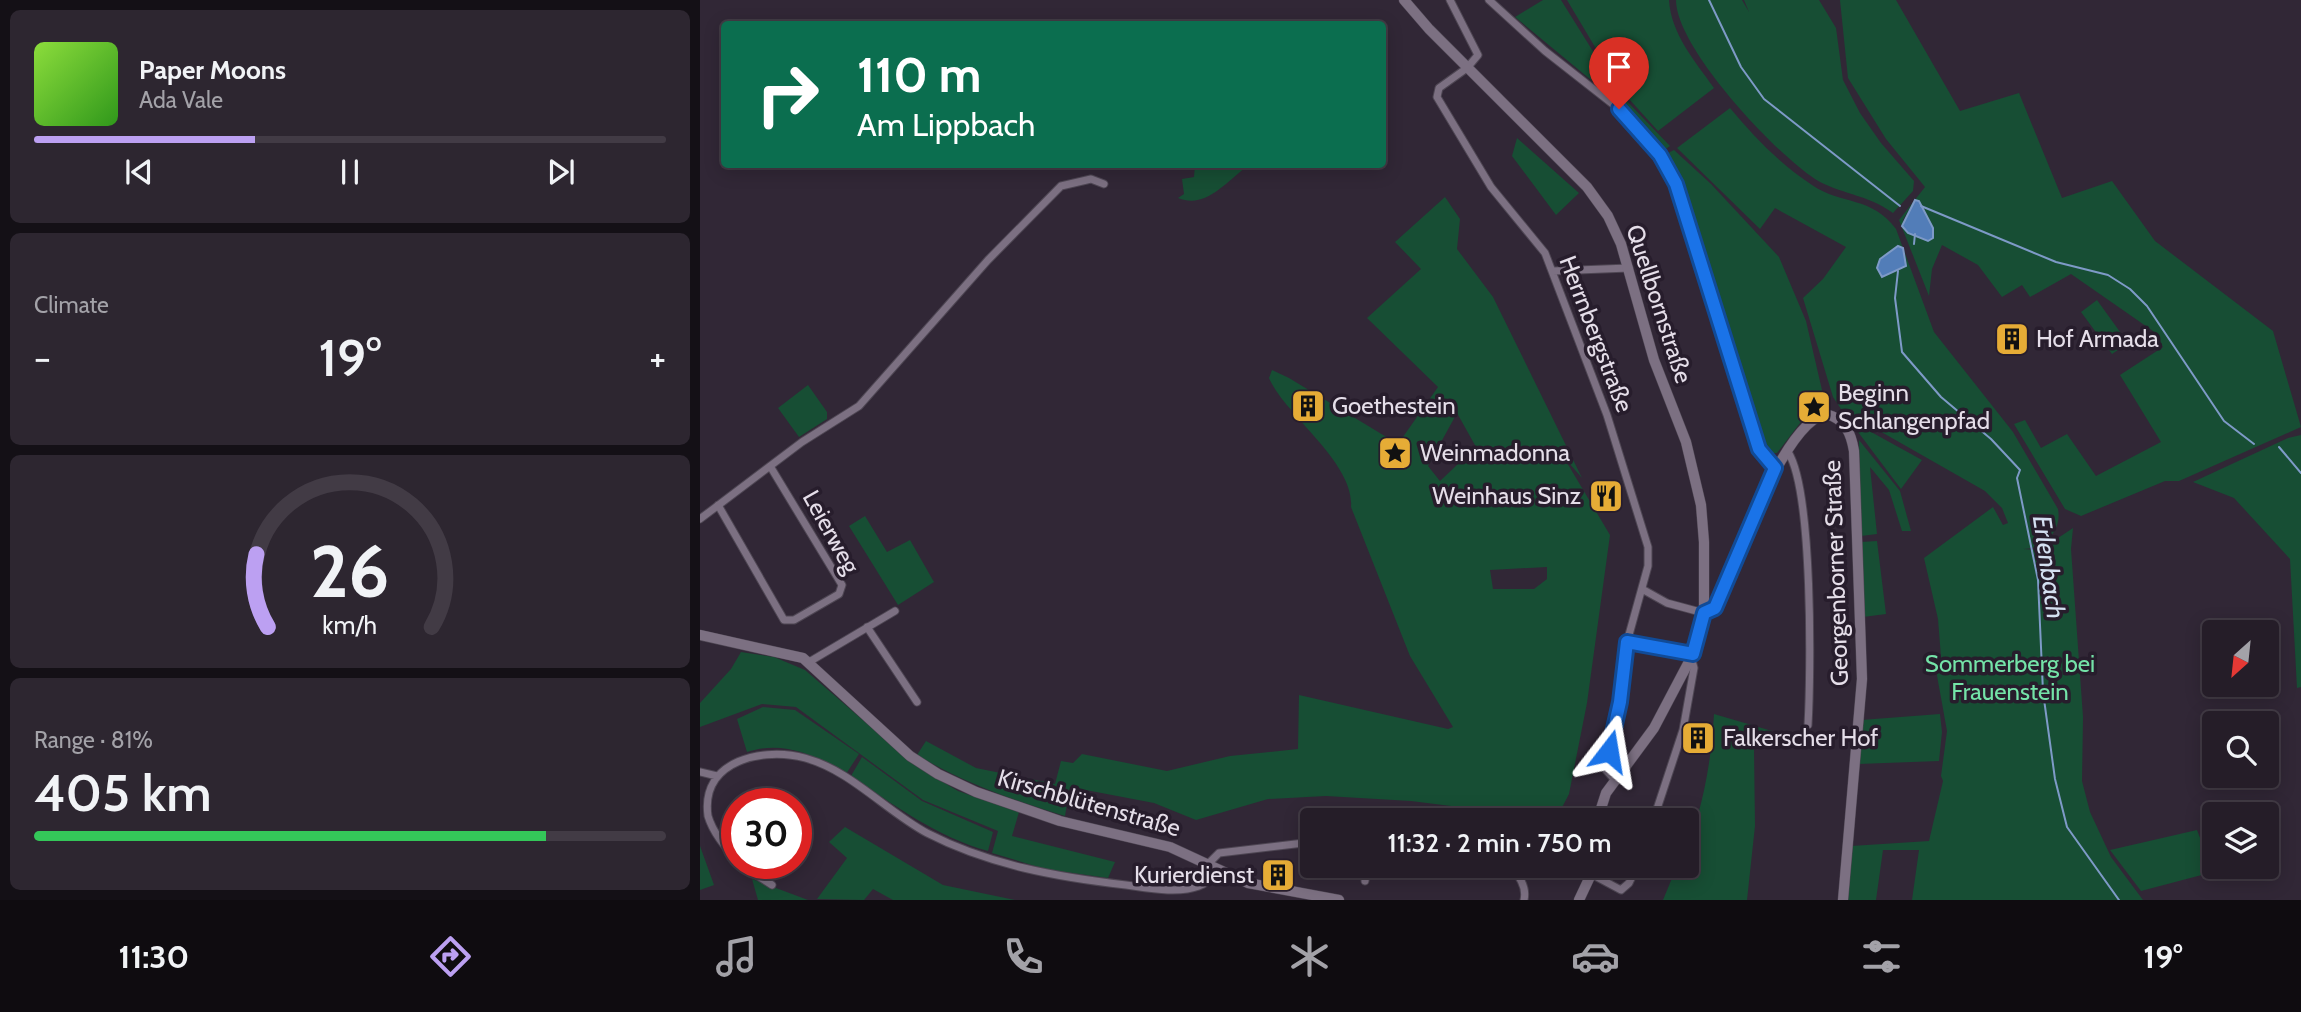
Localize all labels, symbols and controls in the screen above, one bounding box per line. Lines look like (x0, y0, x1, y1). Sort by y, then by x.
pin (1589, 37, 1649, 109)
text: 110 m (857, 45, 981, 104)
icon: arrive (1600, 48, 1638, 86)
icon: right (742, 49, 833, 140)
text: Paper Moons (139, 54, 286, 86)
text: Ada Vale (139, 86, 223, 114)
text: Am Lippbach (857, 105, 1035, 144)
icon: previous (120, 153, 158, 191)
icon: pause (331, 153, 369, 191)
icon: next (542, 153, 580, 191)
street label: Quellbornstraße (1620, 221, 1699, 387)
street label: Herrnbergstraße (1553, 251, 1640, 416)
text: Climate (34, 291, 109, 319)
building icon: Hof Armada (1993, 320, 2031, 358)
place label: Hof Armada (2036, 324, 2159, 353)
text: 19° (319, 326, 381, 389)
text: − (34, 334, 51, 381)
text: + (649, 334, 666, 381)
place label: Beginn Schlangenpfad (1838, 378, 1990, 435)
building icon: Goethestein (1289, 387, 1327, 425)
place icon: Beginn Schlangenpfad (1795, 388, 1833, 426)
place label: Goethestein (1332, 391, 1456, 420)
place icon: Weinmadonna (1376, 434, 1414, 472)
place label: Weinmadonna (1420, 438, 1570, 467)
street label: Georgenborner Straße (1817, 460, 1854, 687)
restaurant icon: Weinhaus Sinz (1587, 477, 1625, 515)
place label: Weinhaus Sinz (1432, 481, 1581, 510)
street label: Leierweg (797, 485, 867, 579)
water label: Erlenbach (2026, 513, 2072, 621)
text: 26 (310, 528, 390, 616)
text: km/h (323, 610, 377, 640)
north arrow (2202, 620, 2278, 696)
map controls (2202, 620, 2279, 879)
park label: Sommerberg bei Frauenstein (1925, 649, 2095, 706)
button: search (2202, 711, 2279, 788)
position arrow (1572, 714, 1646, 788)
building icon: Falkerscher Hof (1679, 719, 1717, 757)
place label: Falkerscher Hof (1723, 723, 1878, 752)
text: Range · 81% (34, 726, 153, 754)
text: 405 km (34, 761, 212, 824)
street label: Kirschblütenstraße (994, 763, 1184, 842)
speed limit sign: 30 (721, 788, 812, 879)
button: layers (2202, 802, 2279, 879)
text: 11:32 · 2 min · 750 m (1388, 827, 1611, 859)
building icon: Kurierdienst (1259, 856, 1297, 894)
place label: Kurierdienst (1134, 860, 1254, 889)
icon: directions (426, 932, 475, 981)
icon: music (712, 932, 761, 981)
icon: phone (999, 932, 1048, 981)
icon: climate (1285, 932, 1334, 981)
icon: car (1571, 932, 1620, 981)
icon: filters (1857, 932, 1906, 981)
text: 11:30 (119, 937, 189, 976)
text: 19° (2143, 937, 2182, 976)

